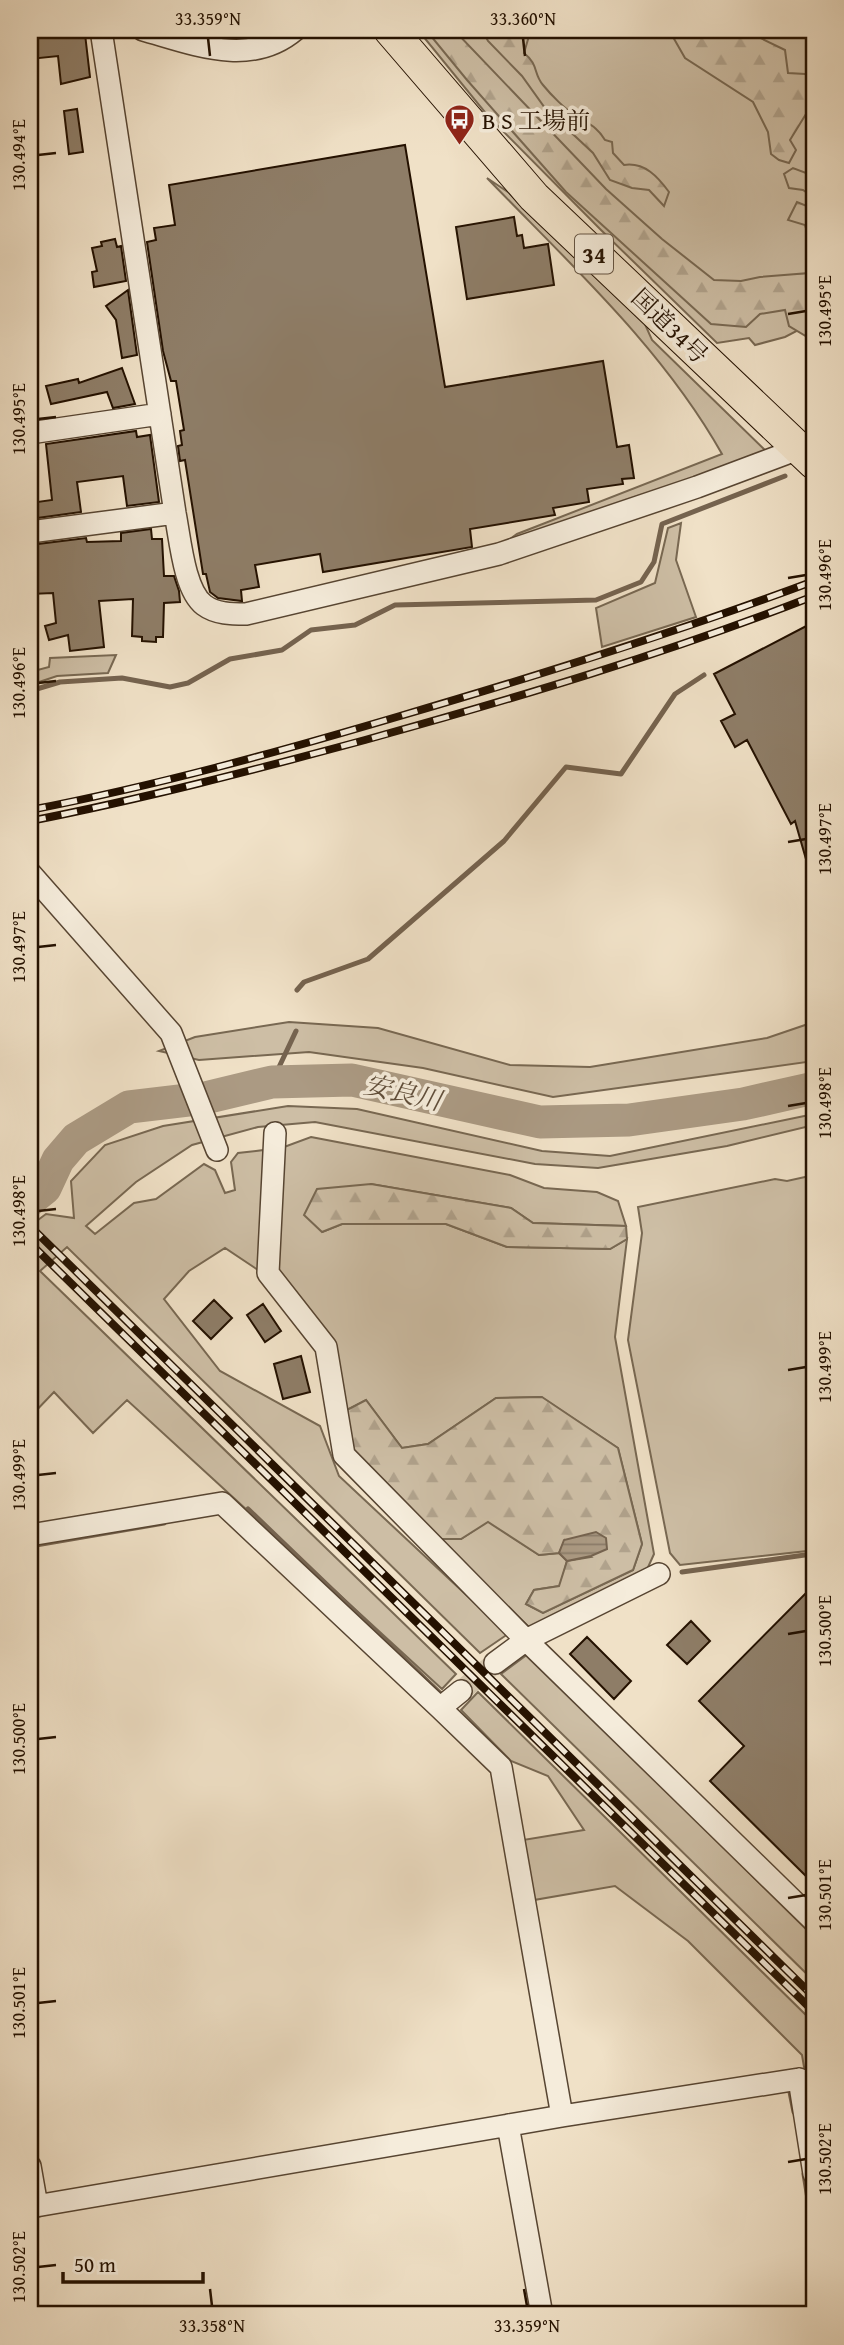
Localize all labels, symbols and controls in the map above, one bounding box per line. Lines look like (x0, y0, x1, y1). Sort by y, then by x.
text: 33.359°N (175, 5, 241, 32)
text: 33.360°N (490, 5, 556, 32)
bus stop icon: B S 工場前 (442, 103, 476, 147)
place label: B S 工場前 (482, 103, 590, 138)
text: 130.494°E (5, 119, 32, 191)
road number: 34 (575, 234, 613, 274)
text: 130.495°E (811, 275, 838, 347)
street label: 国道34号 (624, 280, 716, 372)
text: 130.495°E (5, 383, 32, 455)
text: 130.496°E (811, 539, 838, 611)
text: 130.496°E (5, 647, 32, 719)
text: 130.497°E (811, 803, 838, 875)
text: 130.497°E (5, 911, 32, 983)
water label: 安良川 (361, 1064, 448, 1120)
text: 130.498°E (811, 1067, 838, 1139)
text: 130.498°E (5, 1175, 32, 1247)
text: 130.499°E (811, 1331, 838, 1403)
text: 130.499°E (5, 1439, 32, 1511)
text: 130.500°E (811, 1595, 838, 1667)
text: 130.500°E (5, 1703, 32, 1775)
text: 130.501°E (811, 1859, 838, 1931)
text: 130.501°E (5, 1967, 32, 2039)
text: 130.502°E (811, 2123, 838, 2195)
text: 130.502°E (5, 2231, 32, 2303)
scale bar (63, 2240, 203, 2284)
text: 50 m (74, 2249, 116, 2280)
text: 33.358°N (179, 2312, 245, 2339)
text: 33.359°N (494, 2312, 560, 2339)

